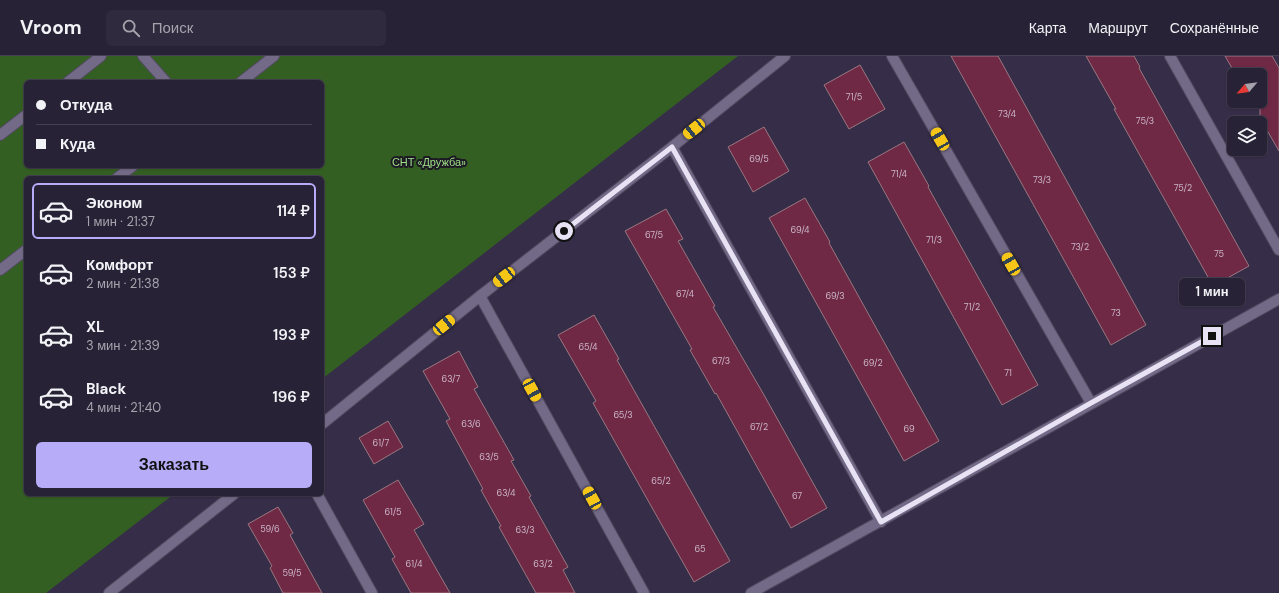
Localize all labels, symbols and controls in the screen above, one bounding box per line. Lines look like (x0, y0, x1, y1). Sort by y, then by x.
search box (106, 10, 386, 46)
text: Vroom (20, 15, 82, 40)
icon: search (120, 17, 142, 39)
text: Поиск (152, 18, 193, 38)
text: Карта (1029, 19, 1066, 37)
text: Маршрут (1088, 19, 1148, 37)
text: Сохранённые (1170, 19, 1259, 37)
north arrow (1227, 68, 1267, 108)
map controls (1227, 68, 1267, 156)
house number: 71/5 (846, 91, 862, 103)
text: Откуда (60, 95, 112, 115)
house number: 73/4 (998, 108, 1016, 120)
house number: 75/3 (1136, 115, 1154, 127)
button: layers (1227, 116, 1267, 156)
car (681, 117, 707, 141)
car (929, 126, 951, 152)
text: Куда (60, 134, 95, 154)
house number: 69/5 (749, 153, 769, 165)
park label: СНТ «Дружба» (392, 155, 466, 169)
house number: 71/4 (891, 168, 908, 180)
house number: 73/3 (1033, 174, 1051, 186)
house number: 75/2 (1174, 182, 1192, 194)
icon: car (38, 193, 74, 229)
text: Эконом (86, 193, 142, 213)
text: 114 ₽ (277, 201, 310, 221)
text: 1 мин · 21:37 (86, 213, 155, 230)
route start (555, 222, 573, 240)
house number: 69/4 (790, 224, 810, 236)
house number: 67/5 (645, 229, 663, 241)
house number: 71/3 (926, 234, 942, 246)
house number: 73/2 (1071, 241, 1089, 253)
house number: 75 (1214, 248, 1224, 260)
car (1000, 251, 1022, 277)
icon: car (38, 255, 74, 291)
text: Комфорт (86, 255, 153, 275)
text: 153 ₽ (273, 263, 310, 283)
car (491, 265, 517, 289)
text: 2 мин · 21:38 (86, 275, 160, 292)
callout: 1 мин (1179, 278, 1245, 306)
text: 1 мин (1195, 283, 1229, 300)
house number: 67/4 (676, 288, 694, 300)
house number: 69/3 (825, 290, 845, 302)
house number: 71/2 (964, 301, 980, 313)
house number: 73 (1111, 307, 1121, 319)
car (431, 313, 457, 337)
icon: car (38, 317, 74, 353)
text: XL (86, 317, 104, 337)
text: 193 ₽ (273, 325, 310, 345)
route end (1203, 327, 1221, 345)
text: 3 мин · 21:39 (86, 337, 160, 354)
house number: 65/4 (578, 341, 598, 353)
house number: 67/3 (712, 355, 730, 367)
house number: 69/2 (863, 357, 883, 369)
house number: 71 (1004, 367, 1012, 379)
house number: 63/7 (442, 373, 461, 385)
car (521, 377, 543, 403)
icon: car (38, 379, 74, 415)
text: Black (86, 379, 126, 399)
text: 196 ₽ (272, 387, 310, 407)
text: 4 мин · 21:40 (86, 399, 161, 416)
house number: 65/3 (613, 409, 633, 421)
house number: 63/6 (461, 418, 481, 430)
house number: 67/2 (750, 421, 768, 433)
house number: 69 (903, 423, 915, 435)
house number: 61/7 (373, 437, 390, 449)
button: Заказать (36, 442, 312, 488)
house number: 63/5 (479, 451, 499, 463)
house number: 65/2 (651, 475, 671, 487)
car (581, 485, 603, 511)
house number: 63/4 (497, 487, 516, 499)
house number: 67 (792, 490, 802, 502)
house number: 61/5 (384, 506, 402, 518)
house number: 59/6 (260, 523, 280, 535)
house number: 63/3 (515, 524, 535, 536)
house number: 65 (695, 543, 705, 555)
house number: 61/4 (406, 558, 423, 570)
house number: 63/2 (533, 558, 553, 570)
house number: 59/5 (282, 567, 302, 579)

